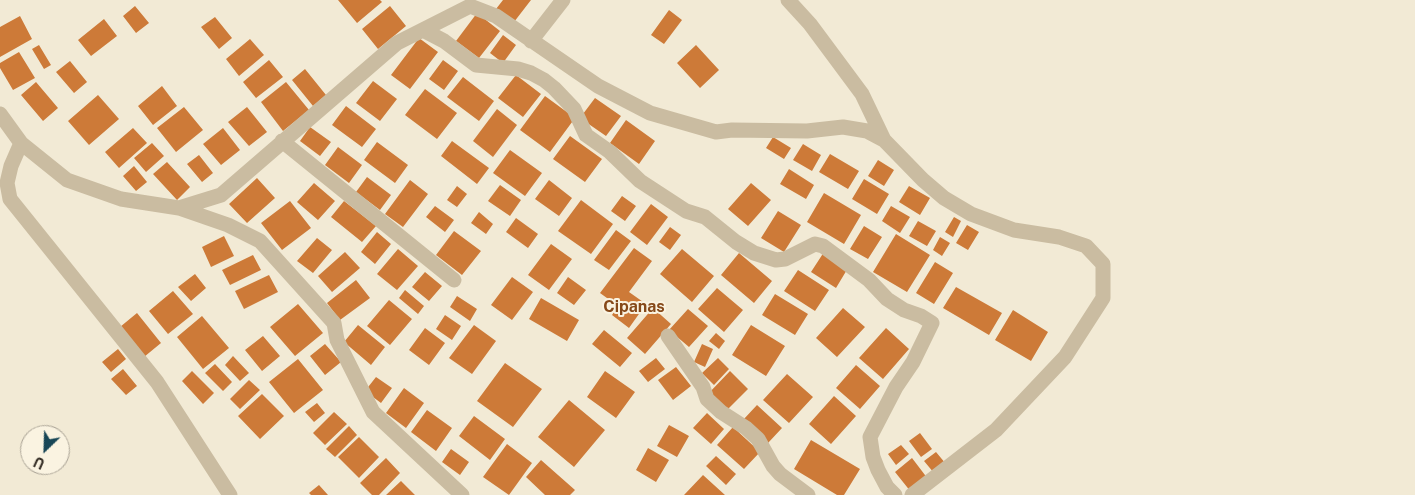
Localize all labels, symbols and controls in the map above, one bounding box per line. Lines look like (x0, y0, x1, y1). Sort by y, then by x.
district label: Cipanas (603, 297, 665, 317)
north arrow (20, 425, 70, 475)
text: U (31, 453, 47, 472)

